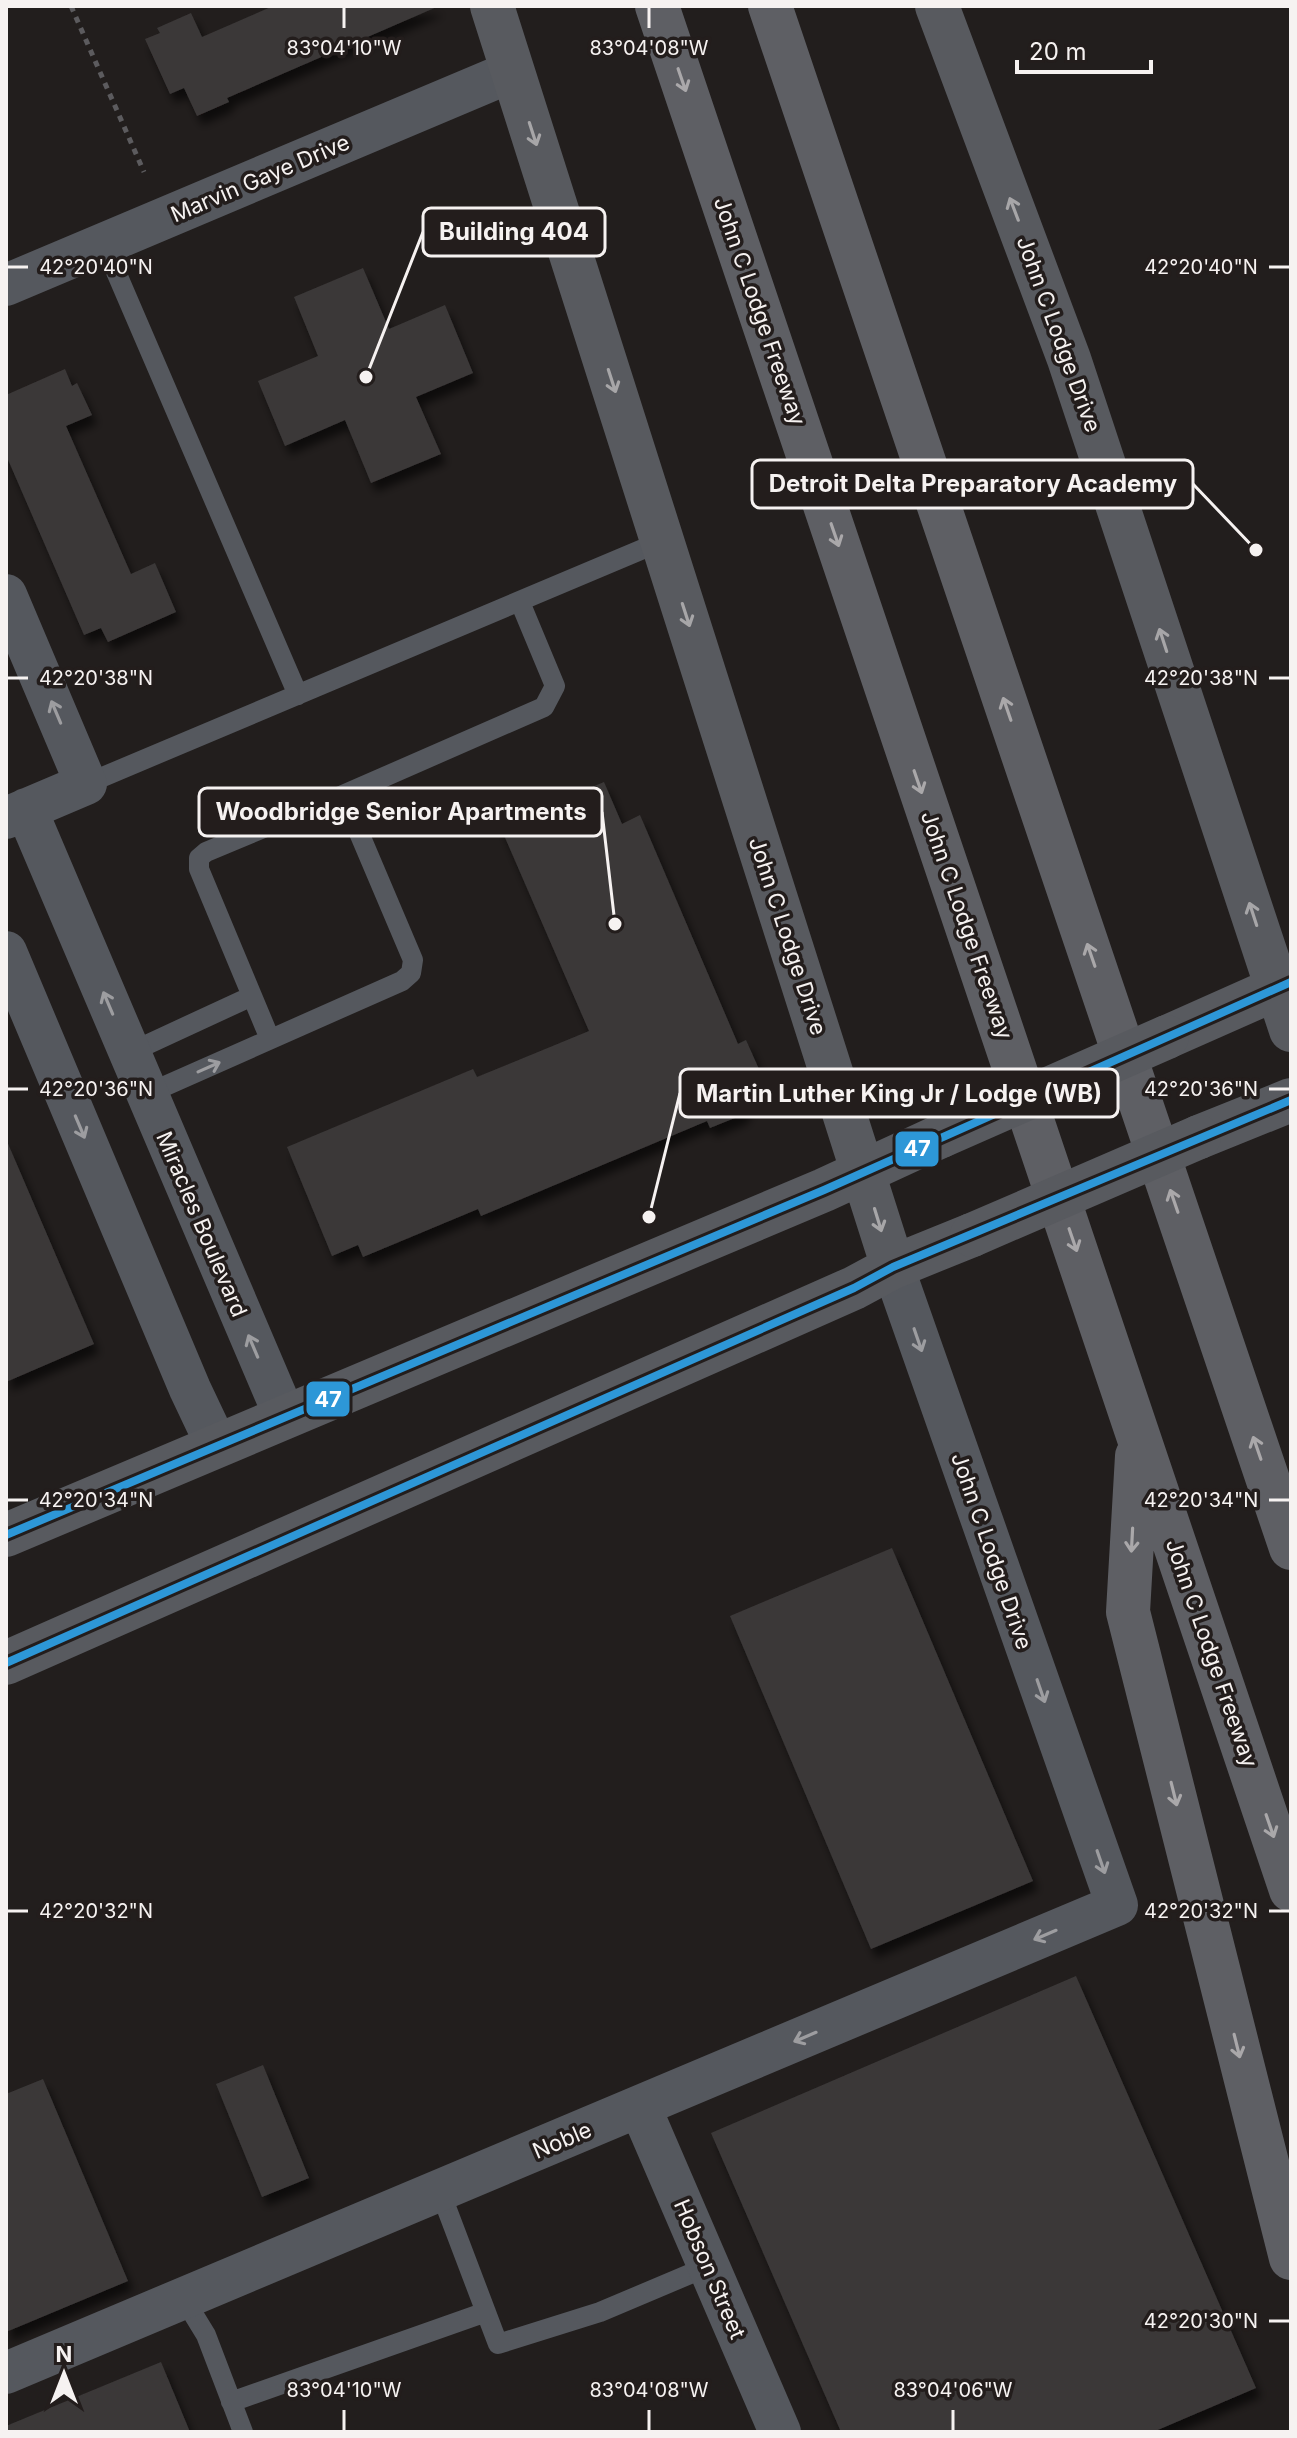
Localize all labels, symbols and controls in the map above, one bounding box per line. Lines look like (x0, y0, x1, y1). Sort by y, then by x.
scale bar (1017, 24, 1151, 74)
text: 83°04'10"W (287, 36, 402, 60)
text: 83°04'08"W (589, 36, 709, 60)
text: 20 m (1029, 37, 1087, 66)
one-way arrow (676, 67, 691, 92)
one-way arrow (526, 120, 541, 146)
street label: Marvin Gaye Drive (167, 129, 353, 227)
street label: John C Lodge Freeway (709, 193, 811, 429)
one-way arrow (1006, 197, 1020, 222)
callout: Building 404 (423, 208, 605, 256)
text: Building 404 (439, 217, 589, 246)
street label: John C Lodge Drive (1011, 233, 1107, 435)
text: 42°20'40"N (39, 255, 153, 279)
text: 42°20'40"N (1144, 255, 1258, 279)
one-way arrow (605, 369, 620, 394)
callout: Detroit Delta Preparatory Academy (752, 460, 1193, 508)
text: Detroit Delta Preparatory Academy (769, 469, 1178, 498)
one-way arrow (829, 523, 844, 548)
one-way arrow (679, 602, 694, 628)
one-way arrow (1155, 628, 1169, 653)
text: 42°20'38"N (39, 666, 153, 690)
text: 42°20'38"N (1144, 666, 1258, 690)
one-way arrow (999, 696, 1014, 721)
one-way arrow (47, 701, 62, 725)
one-way arrow (912, 769, 927, 794)
callout: Woodbridge Senior Apartments (199, 788, 602, 836)
text: Woodbridge Senior Apartments (215, 797, 587, 826)
street label: John C Lodge Freeway (916, 807, 1018, 1043)
street label: John C Lodge Drive (744, 834, 832, 1038)
one-way arrow (1244, 901, 1259, 926)
one-way arrow (1082, 943, 1097, 968)
one-way arrow (100, 991, 115, 1016)
one-way arrow (197, 1059, 221, 1074)
callout: Martin Luther King Jr / Lodge (WB) (680, 1069, 1118, 1117)
text: 42°20'36"N (39, 1077, 153, 1101)
text: 42°20'36"N (1144, 1077, 1258, 1101)
text: Martin Luther King Jr / Lodge (WB) (696, 1079, 1102, 1108)
one-way arrow (73, 1114, 88, 1139)
street label: Miracles Boulevard (151, 1127, 253, 1321)
line badge: 47 (894, 1130, 940, 1168)
text: 47 (903, 1135, 931, 1161)
one-way arrow (1165, 1189, 1180, 1214)
one-way arrow (872, 1207, 886, 1232)
one-way arrow (1066, 1228, 1081, 1253)
one-way arrow (912, 1327, 927, 1352)
one-way arrow (245, 1334, 260, 1359)
line badge: 47 (305, 1380, 351, 1418)
text: 47 (314, 1386, 342, 1412)
one-way arrow (1249, 1435, 1264, 1460)
street label: John C Lodge Drive (946, 1449, 1038, 1653)
text: 42°20'34"N (39, 1488, 153, 1512)
text: 42°20'34"N (1144, 1488, 1258, 1512)
one-way arrow (1124, 1526, 1139, 1553)
street label: John C Lodge Freeway (1161, 1535, 1263, 1771)
one-way arrow (1035, 1678, 1050, 1703)
one-way arrow (1167, 1780, 1182, 1806)
one-way arrow (1263, 1813, 1278, 1838)
one-way arrow (1095, 1849, 1110, 1874)
text: 42°20'32"N (39, 1899, 153, 1923)
text: 42°20'32"N (1144, 1899, 1258, 1923)
one-way arrow (1033, 1929, 1058, 1944)
one-way arrow (793, 2030, 818, 2045)
one-way arrow (1231, 2032, 1246, 2058)
street label: Noble (529, 2116, 595, 2164)
street label: Hobson Street (669, 2195, 751, 2343)
text: 42°20'30"N (1144, 2309, 1258, 2333)
north arrow (24, 2334, 104, 2414)
text: N (56, 2341, 72, 2367)
text: 83°04'10"W (287, 2378, 402, 2402)
text: 83°04'08"W (589, 2378, 709, 2402)
text: 83°04'06"W (893, 2378, 1013, 2402)

